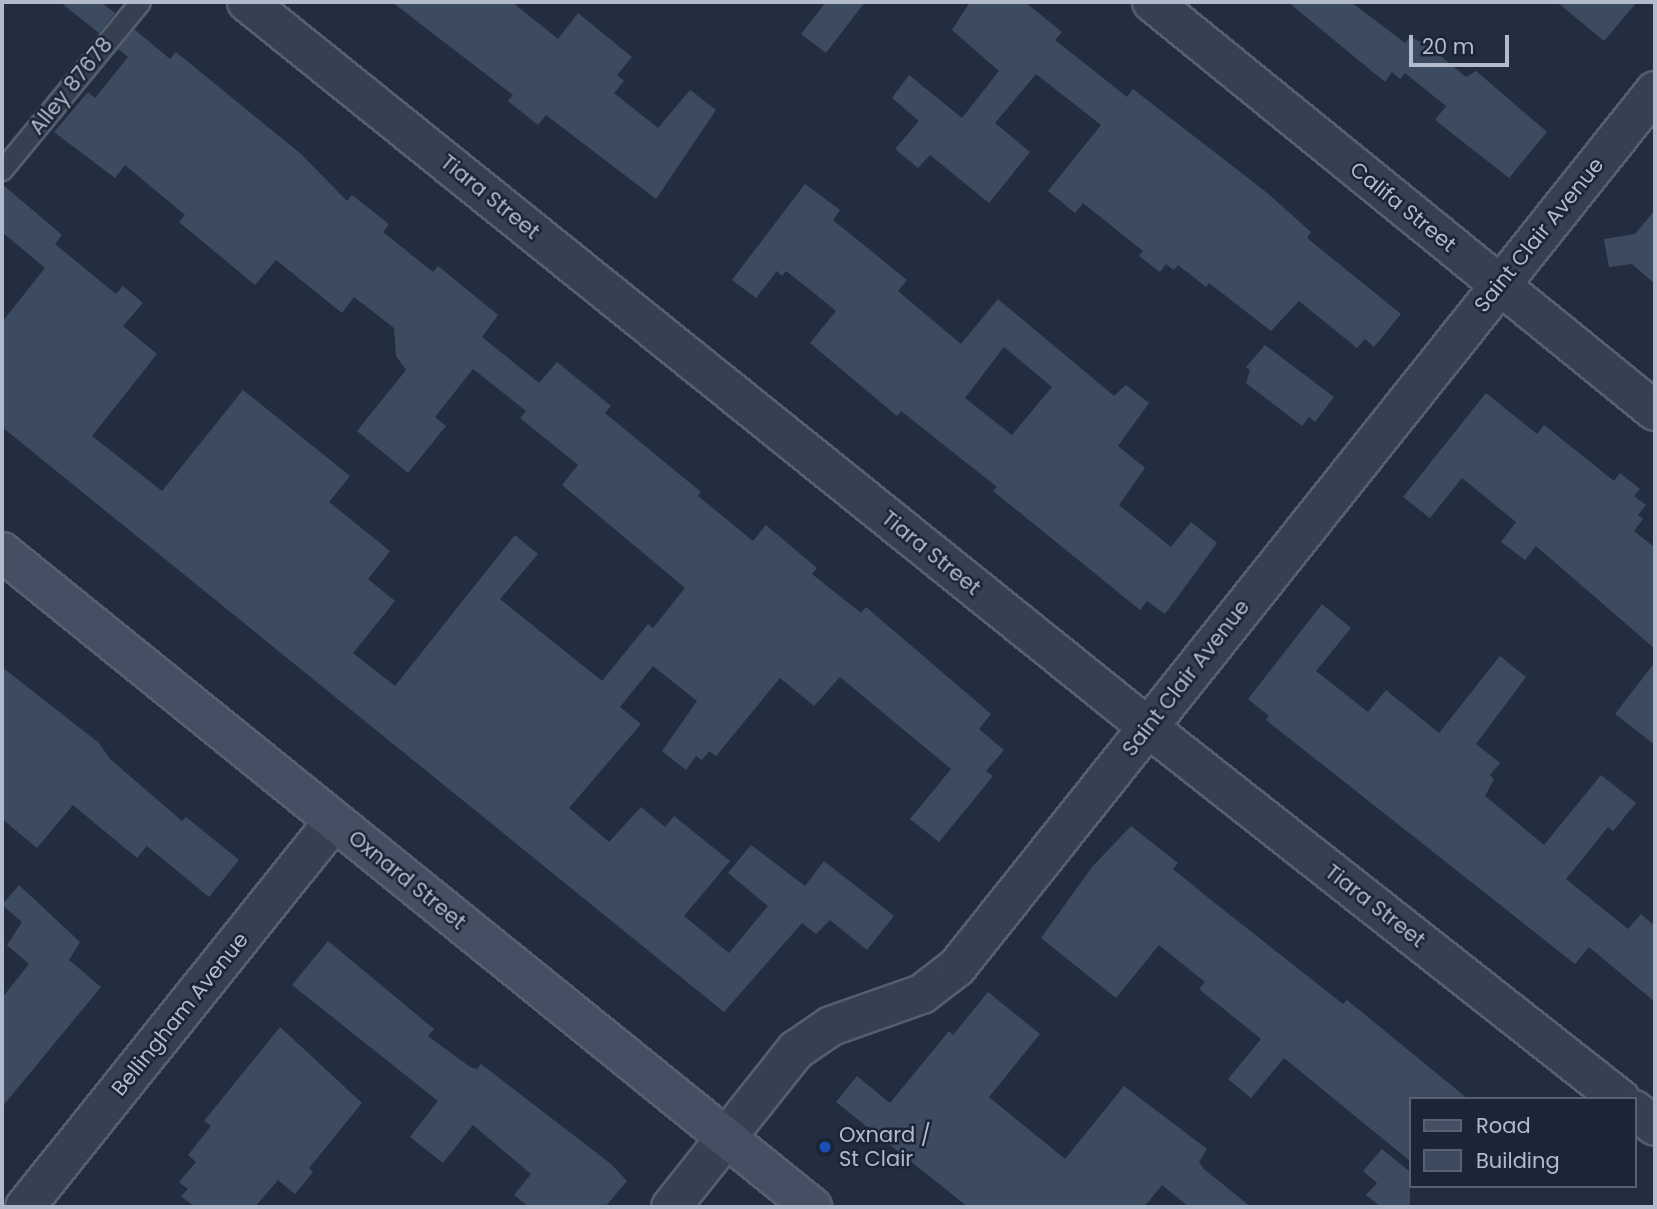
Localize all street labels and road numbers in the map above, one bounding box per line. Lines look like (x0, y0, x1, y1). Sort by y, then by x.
street label: Alley 87678 (24, 32, 118, 140)
street label: Tiara Street (436, 149, 544, 245)
street label: Saint Clair Avenue (1469, 153, 1609, 317)
street label: Califa Street (1345, 157, 1461, 257)
street label: Tiara Street (877, 505, 985, 601)
street label: Saint Clair Avenue (1117, 595, 1255, 761)
street label: Oxnard Street (343, 825, 471, 935)
street label: Tiara Street (1320, 859, 1430, 953)
street label: Bellingham Avenue (106, 927, 254, 1101)

